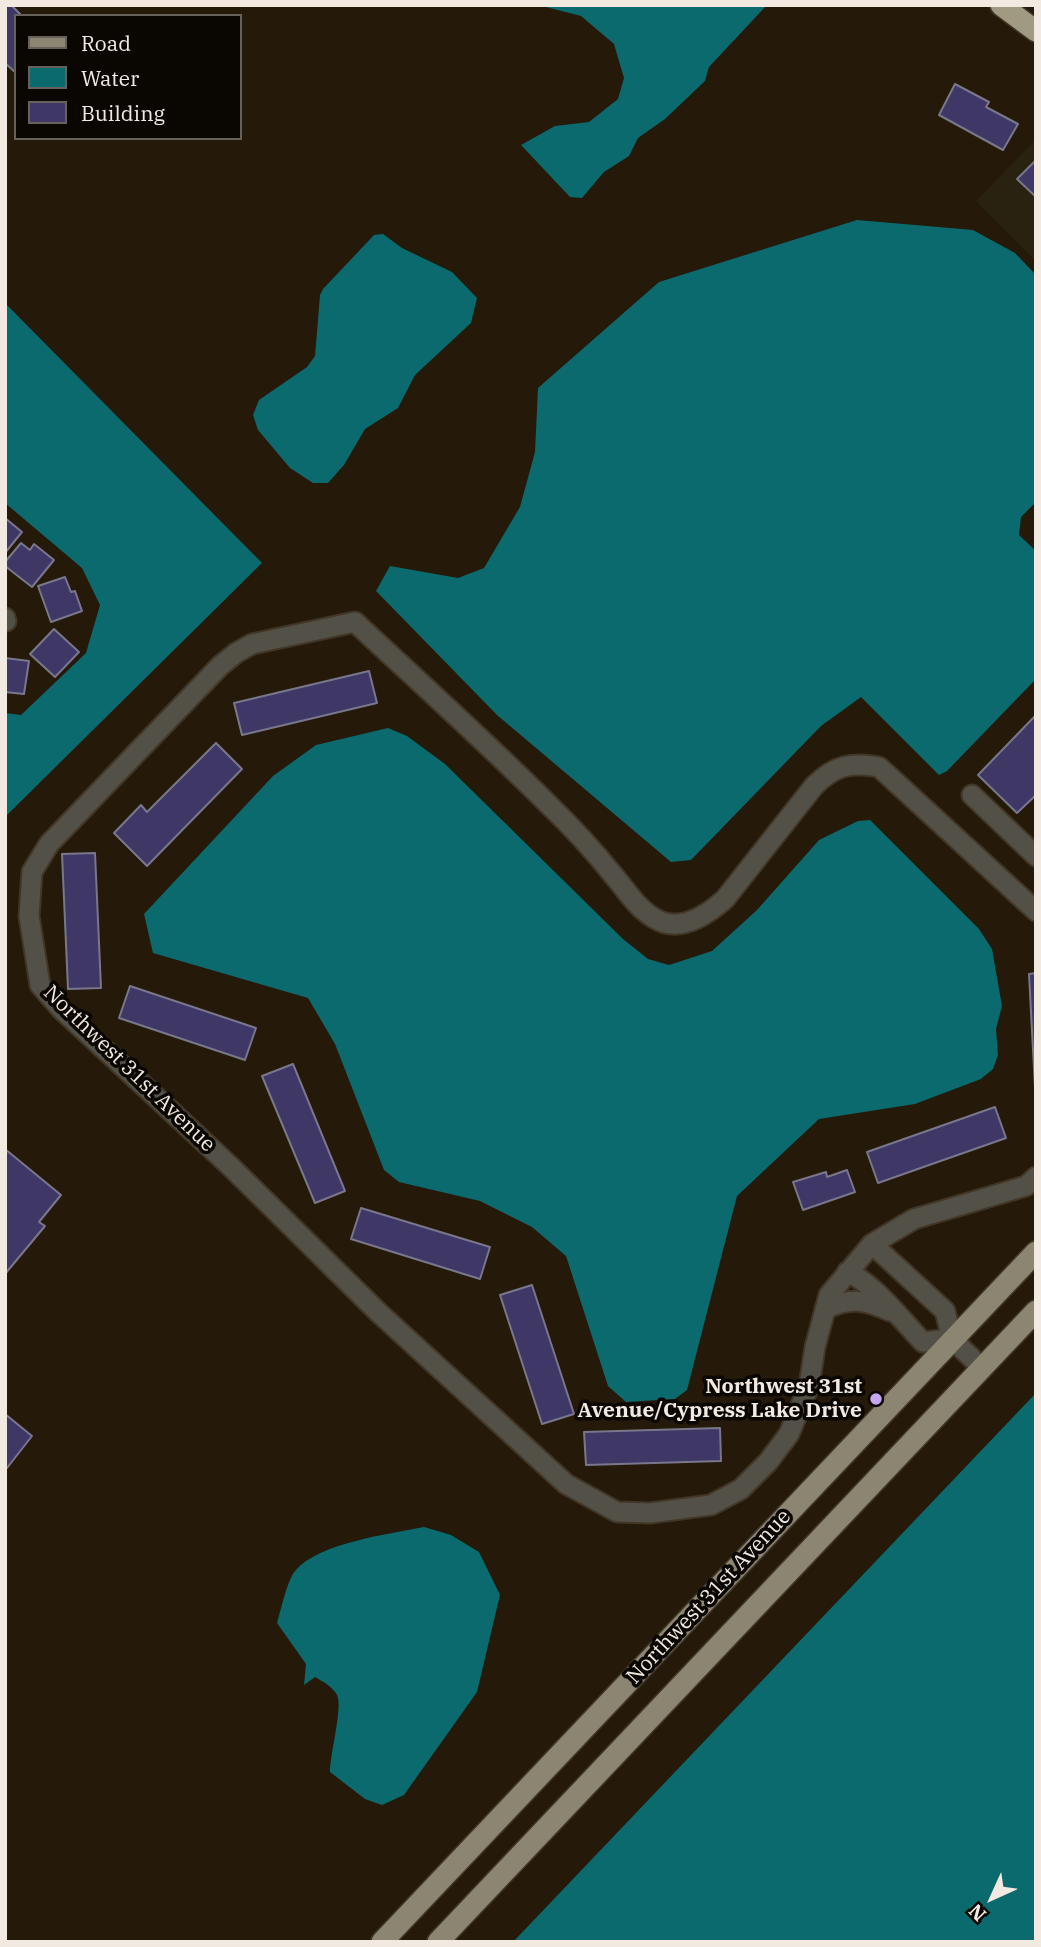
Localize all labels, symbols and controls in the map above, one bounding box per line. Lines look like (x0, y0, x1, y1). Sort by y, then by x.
legend (14, 14, 242, 140)
text: Road (81, 29, 131, 57)
text: Water (81, 64, 139, 92)
text: Building (81, 99, 165, 127)
street label: Northwest 31st Avenue (38, 980, 220, 1158)
place label: Northwest 31st Avenue/Cypress Lake Drive (577, 1374, 862, 1424)
marker: Northwest 31st Avenue/Cypress Lake Drive (868, 1391, 884, 1407)
street label: Northwest 31st Avenue (622, 1505, 796, 1689)
north arrow (957, 1863, 1027, 1933)
text: N (963, 1899, 991, 1927)

